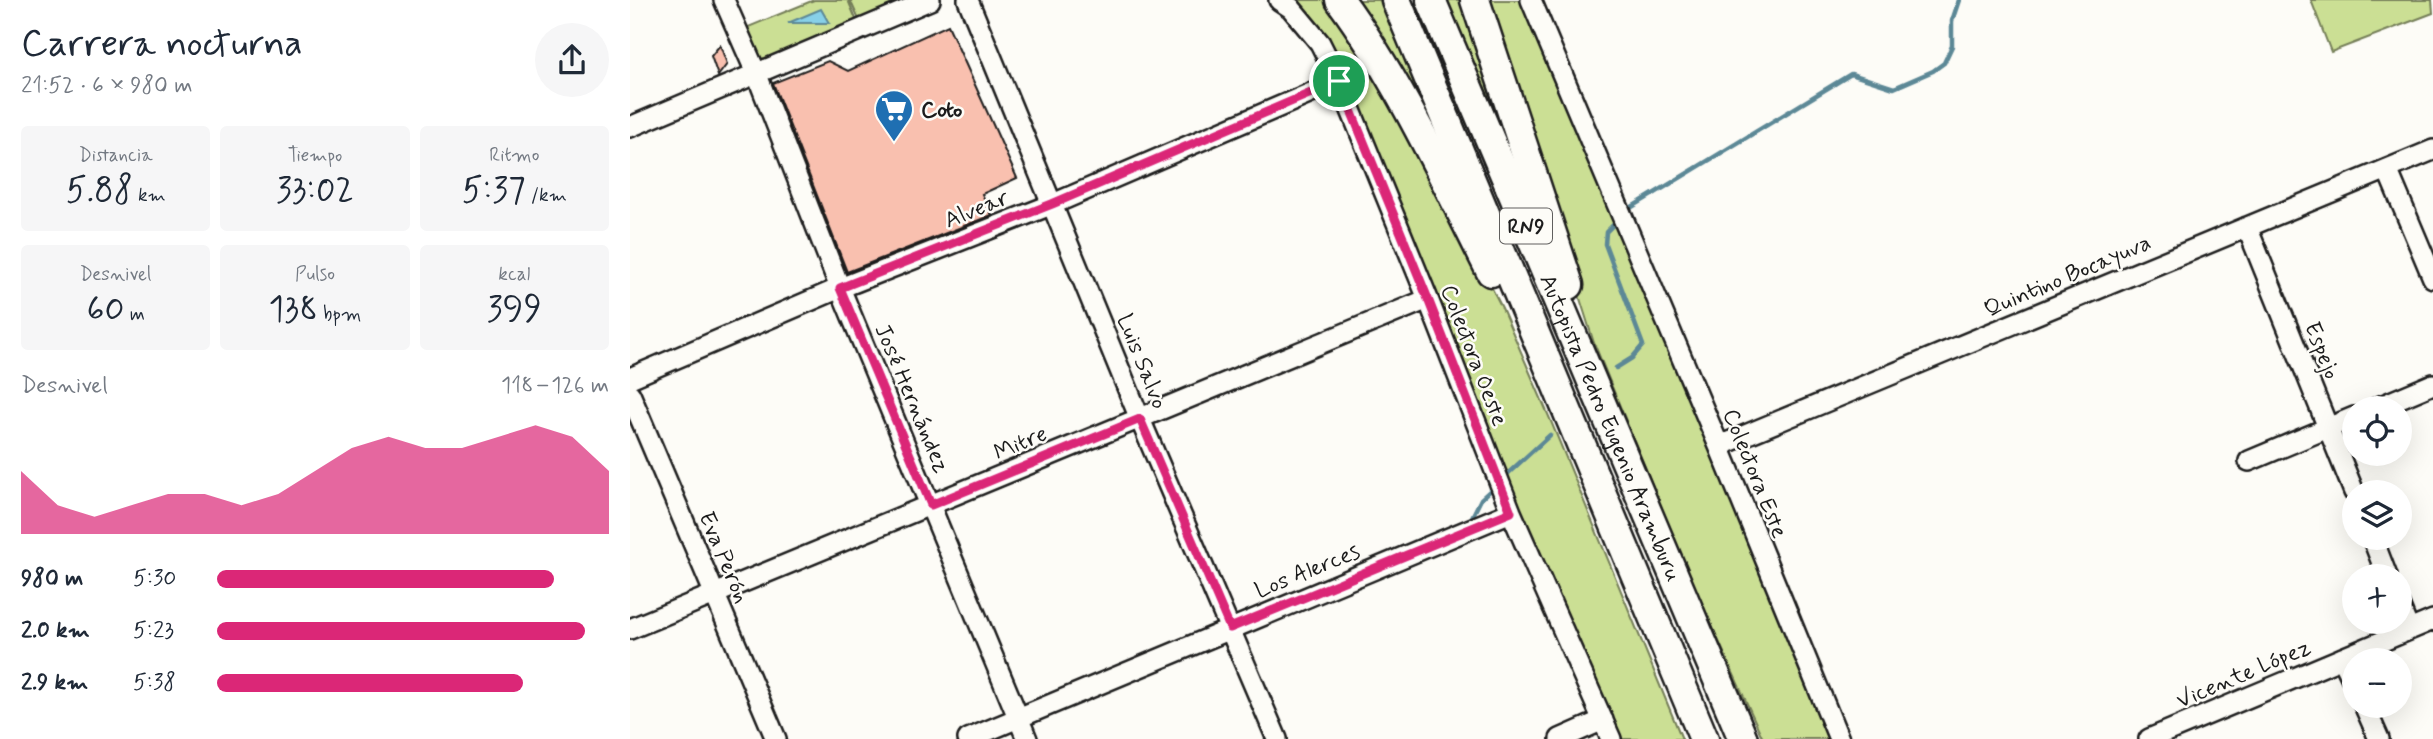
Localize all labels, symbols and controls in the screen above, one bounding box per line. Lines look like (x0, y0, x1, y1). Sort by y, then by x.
text: Carrera nocturna (21, 20, 303, 69)
button: share (535, 23, 609, 97)
pin (1309, 51, 1369, 111)
icon: arrive (1320, 62, 1358, 100)
text: 21:52 · 6 × 980 m (21, 71, 192, 101)
supermarket icon: Coto (873, 88, 915, 143)
place label: Coto (921, 96, 962, 126)
text: Distancia (79, 143, 153, 168)
text: Tiempo (288, 143, 342, 168)
text: Ritmo (489, 143, 539, 168)
text: 5.88 (66, 168, 133, 214)
text: 33:02 (276, 168, 354, 214)
text: 5:37 (462, 168, 526, 214)
text: km (133, 183, 166, 208)
text: /km (526, 183, 567, 208)
street label: Alvear (940, 183, 1014, 236)
road number: RN9 (1500, 208, 1552, 244)
street label: Quintino Bocayuva (1980, 228, 2156, 326)
text: Desnivel (80, 262, 152, 287)
text: Pulso (295, 262, 335, 287)
text: kcal (498, 262, 530, 287)
street label: Autopista Pedro Eugenio Aramburu (1531, 270, 1688, 586)
street label: Colectora Oeste (1432, 281, 1514, 431)
text: 60 (87, 287, 125, 333)
text: 138 (269, 287, 318, 333)
text: 399 (487, 287, 542, 333)
text: m (125, 302, 145, 327)
text: bpm (318, 302, 361, 327)
street label: Luis Salvo (1109, 310, 1174, 414)
street label: Espejo (2296, 318, 2346, 384)
street label: José Hernández (866, 320, 956, 478)
text: Desnivel (21, 371, 108, 401)
text: 118–126 m (501, 371, 609, 401)
map controls (2342, 396, 2412, 718)
button: locate (2342, 396, 2412, 466)
street label: Colectora Este (1715, 405, 1794, 543)
street label: Mitre (990, 419, 1052, 468)
button: layers (2342, 480, 2412, 550)
street label: Eva Perón (690, 507, 756, 608)
street label: Los Alerces (1251, 537, 1365, 607)
text: 980 m (21, 564, 83, 594)
text: 5:30 (133, 564, 177, 594)
button: + (2342, 564, 2412, 634)
text: 2.0 km (21, 616, 90, 646)
text: 5:23 (133, 616, 174, 646)
street label: Vicente López (2172, 633, 2316, 717)
button: − (2342, 648, 2412, 718)
text: 2.9 km (21, 668, 88, 698)
text: 5:38 (133, 668, 176, 698)

